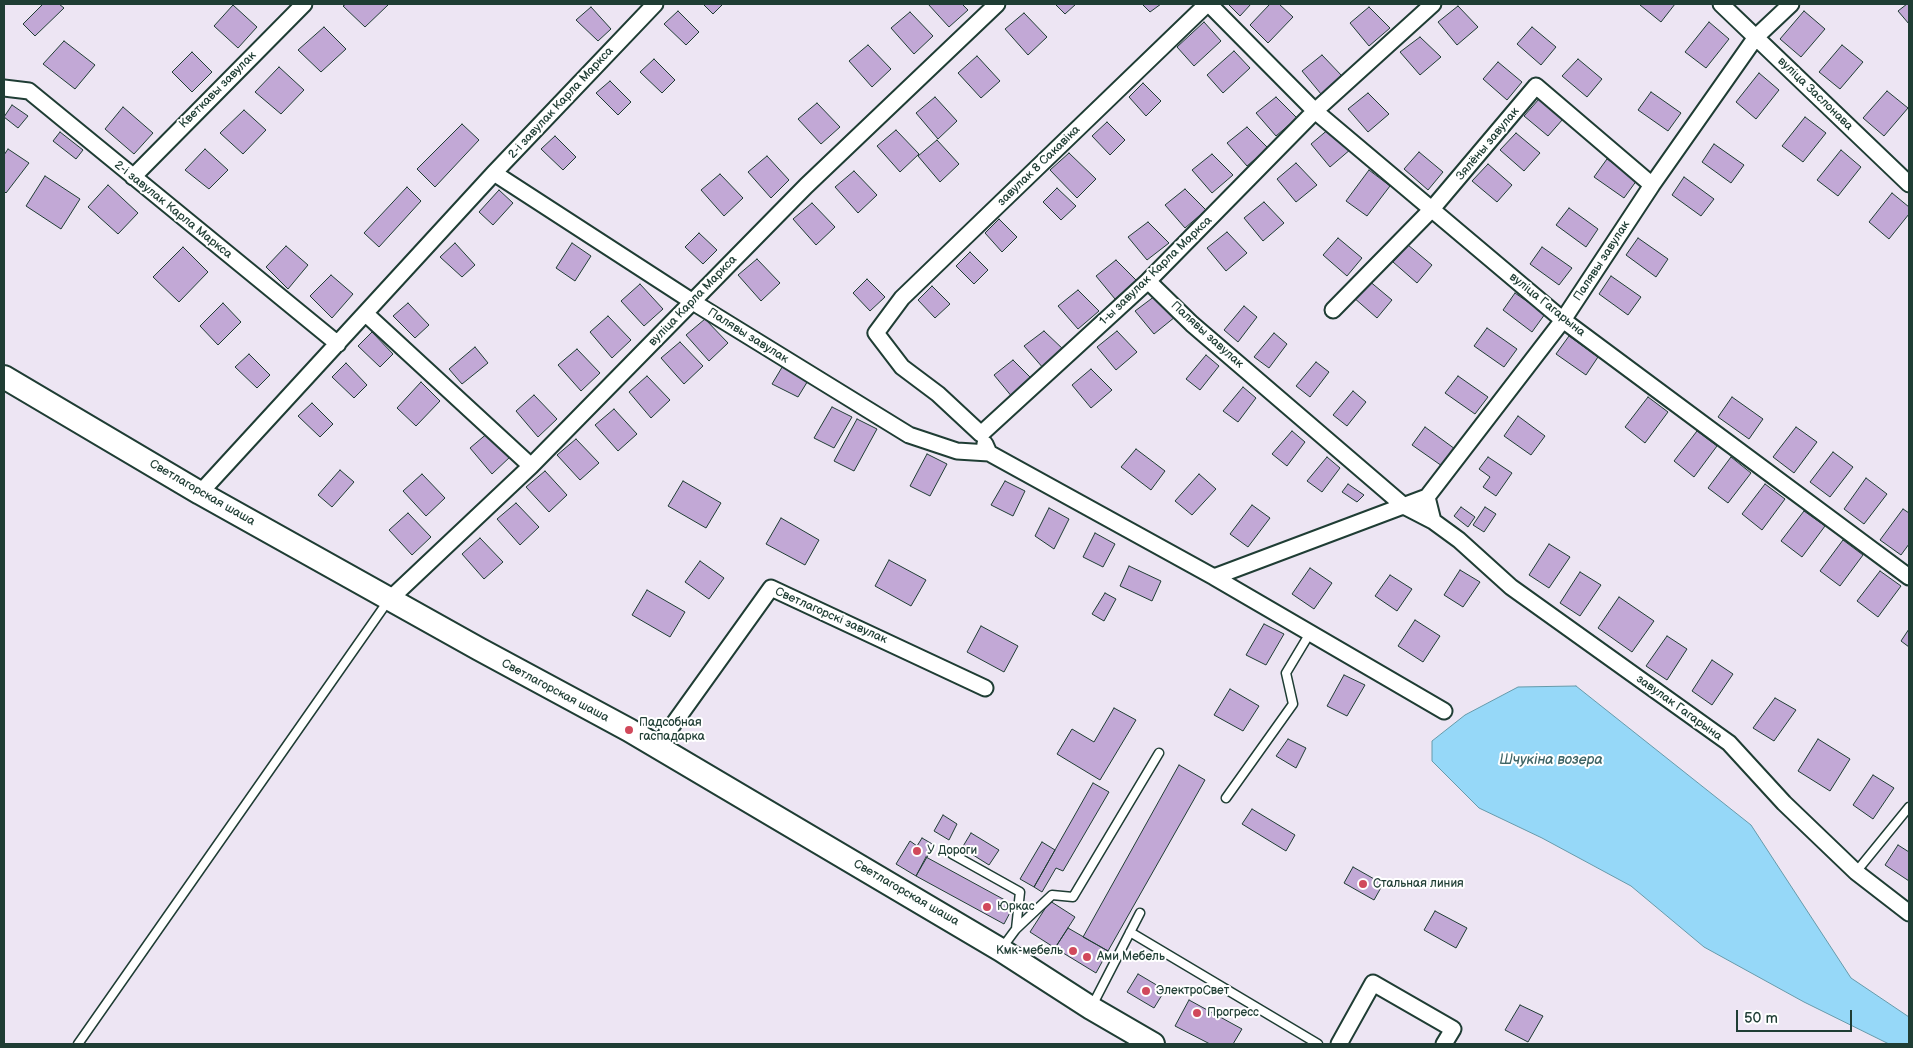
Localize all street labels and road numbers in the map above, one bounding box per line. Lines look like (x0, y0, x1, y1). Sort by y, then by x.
street label: 2-і завулак Карла Маркса (505, 44, 617, 162)
street label: Кветкавы завулак (177, 49, 259, 131)
street label: вуліца Заслонава (1774, 54, 1856, 134)
street label: Зялёны завулак (1453, 105, 1523, 183)
street label: завулак 8 Сакавіка (995, 123, 1083, 209)
street label: 2-і завулак Карла Маркса (111, 158, 235, 262)
street label: 1-ы завулак Карла Маркса (1097, 213, 1215, 329)
street label: Палявы завулак (1571, 218, 1633, 304)
street label: вуліца Карла Маркса (646, 253, 740, 349)
street label: вуліца Гагарына (1506, 270, 1588, 340)
street label: Палявы завулак (1168, 299, 1246, 371)
street label: Палявы завулак (705, 305, 791, 367)
street label: Светлагорская шаша (147, 457, 257, 529)
street label: Светлагорскі завулак (773, 585, 889, 647)
street label: Светлагорская шаша (499, 657, 611, 725)
street label: завулак Гагарына (1633, 672, 1725, 744)
street label: Светлагорская шаша (851, 857, 961, 929)

